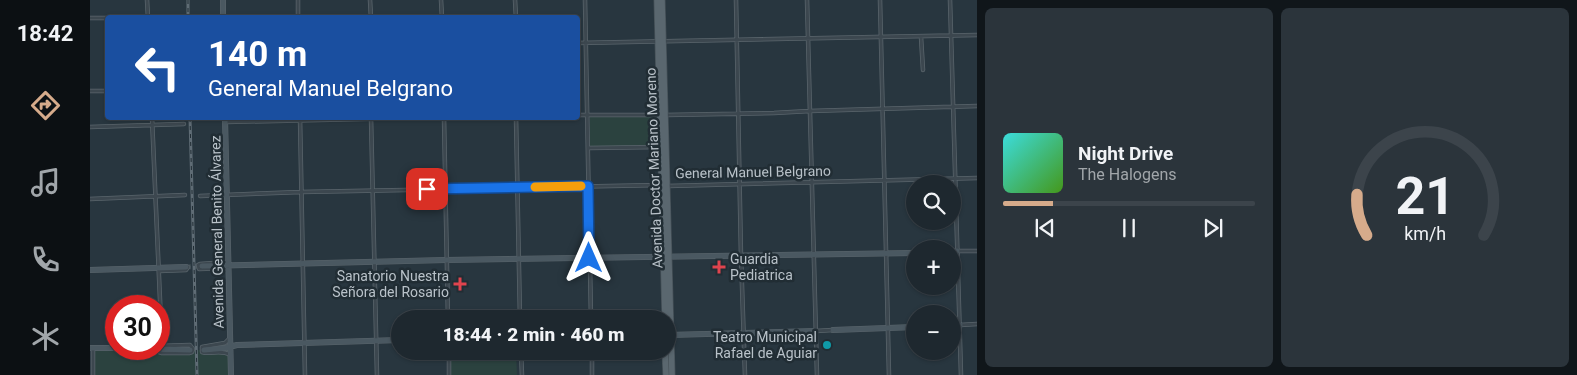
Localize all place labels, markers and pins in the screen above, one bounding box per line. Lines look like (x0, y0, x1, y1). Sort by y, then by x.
pin (406, 168, 448, 210)
place label: Guardia Pediatrica (730, 251, 793, 283)
marker: Guardia Pediatrica (712, 260, 726, 274)
place label: Sanatorio Nuestra Señora del Rosario (332, 268, 449, 300)
marker: Sanatorio Nuestra Señora del Rosario (453, 277, 467, 291)
place label: Teatro Municipal Rafael de Aguiar (713, 329, 817, 361)
marker: Teatro Municipal Rafael de Aguiar (821, 339, 833, 351)

